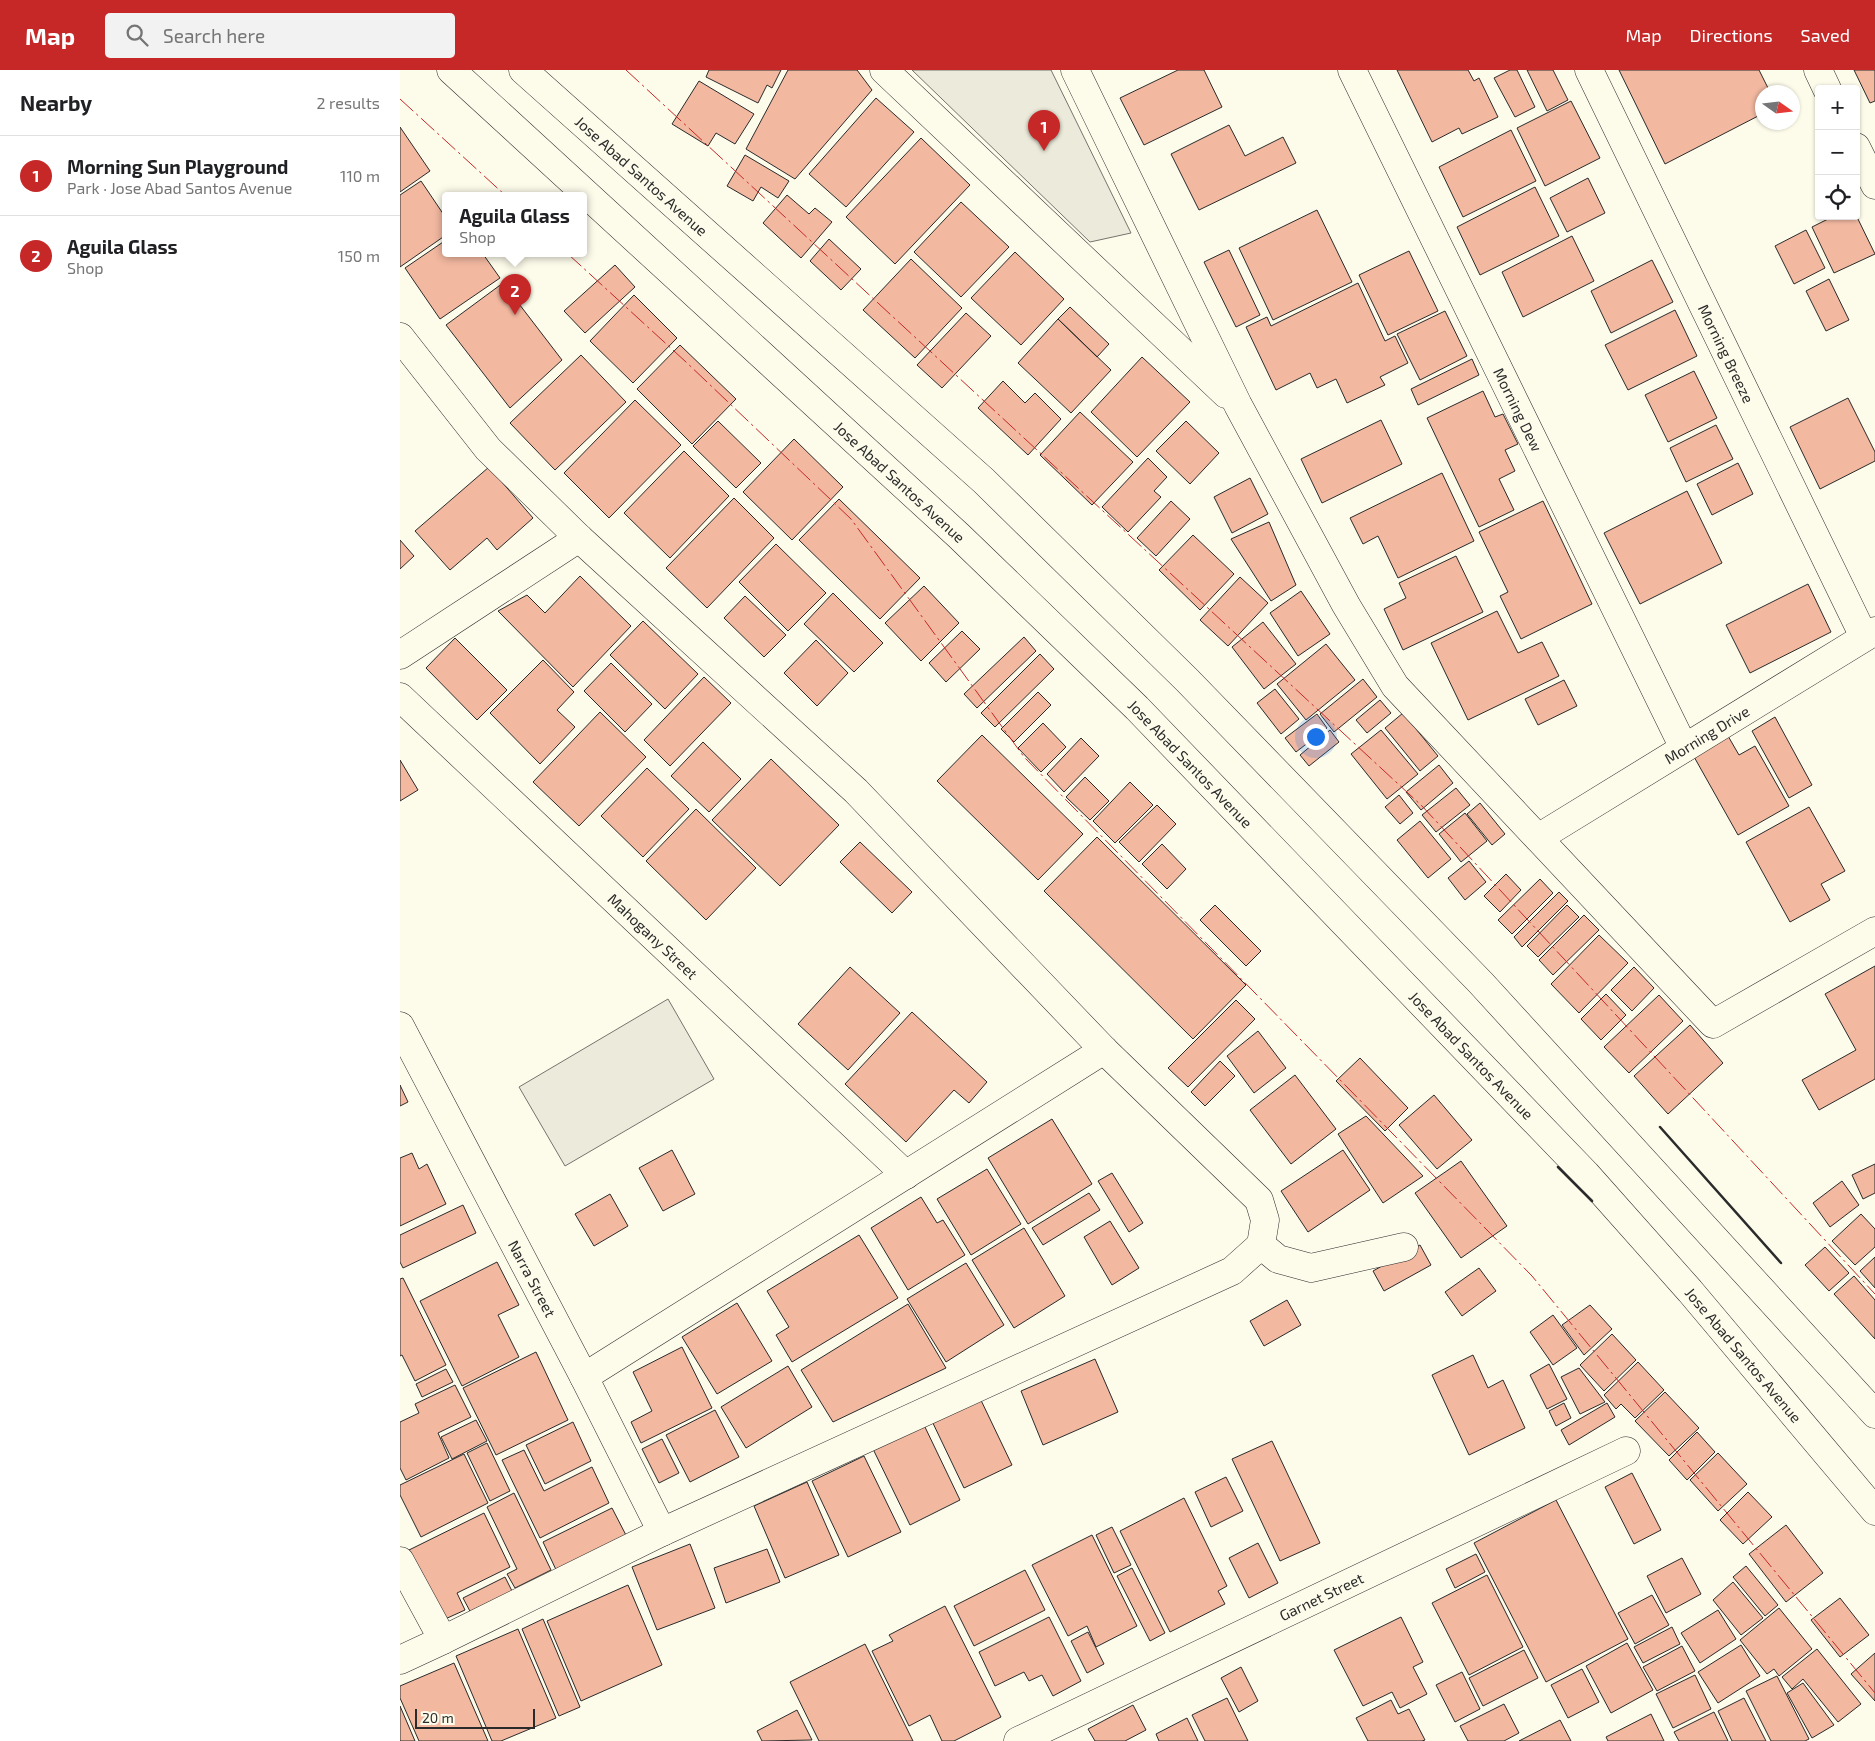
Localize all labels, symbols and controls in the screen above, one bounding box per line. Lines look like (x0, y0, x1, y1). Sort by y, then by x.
search box (105, 13, 455, 58)
text: Map (25, 21, 75, 50)
icon: search (123, 21, 151, 49)
text: Search here (163, 24, 265, 47)
text: Map (1625, 24, 1662, 46)
text: Directions (1690, 24, 1773, 46)
text: Saved (1801, 24, 1850, 46)
north arrow (1755, 85, 1800, 130)
map controls (1815, 85, 1860, 220)
button: + (1815, 85, 1860, 130)
text: Nearby (20, 90, 92, 115)
text: 2 results (317, 93, 380, 112)
pin: 1 (1028, 110, 1060, 151)
street label: Jose Abad Santos Avenue (572, 112, 712, 239)
button: − (1815, 130, 1860, 175)
text: Morning Sun Playground (67, 155, 288, 178)
text: 1 (33, 166, 39, 185)
text: 110 m (340, 166, 380, 185)
button: locate (1815, 175, 1860, 220)
text: Park · Jose Abad Santos Avenue (67, 178, 292, 197)
popup (442, 192, 587, 257)
text: Aguila Glass (459, 204, 570, 227)
text: Shop (459, 227, 496, 246)
text: Aguila Glass (67, 235, 178, 258)
text: 2 (31, 246, 41, 265)
text: 150 m (338, 246, 380, 265)
text: Shop (67, 258, 104, 277)
pin: 2 (499, 274, 531, 315)
street label: Morning Breeze (1695, 301, 1758, 406)
street label: Morning Dew (1490, 365, 1546, 454)
street label: Jose Abad Santos Avenue (831, 417, 969, 546)
street label: Jose Abad Santos Avenue (1125, 696, 1256, 831)
street label: Morning Drive (1661, 702, 1752, 767)
your location (1303, 724, 1329, 750)
street label: Mahogany Street (604, 889, 702, 983)
street label: Jose Abad Santos Avenue (1406, 987, 1537, 1123)
street label: Narra Street (505, 1237, 560, 1320)
street label: Jose Abad Santos Avenue (1682, 1284, 1806, 1426)
street label: Garnet Street (1276, 1568, 1367, 1624)
scale bar (415, 1706, 535, 1729)
text: 20 m (422, 1709, 454, 1726)

